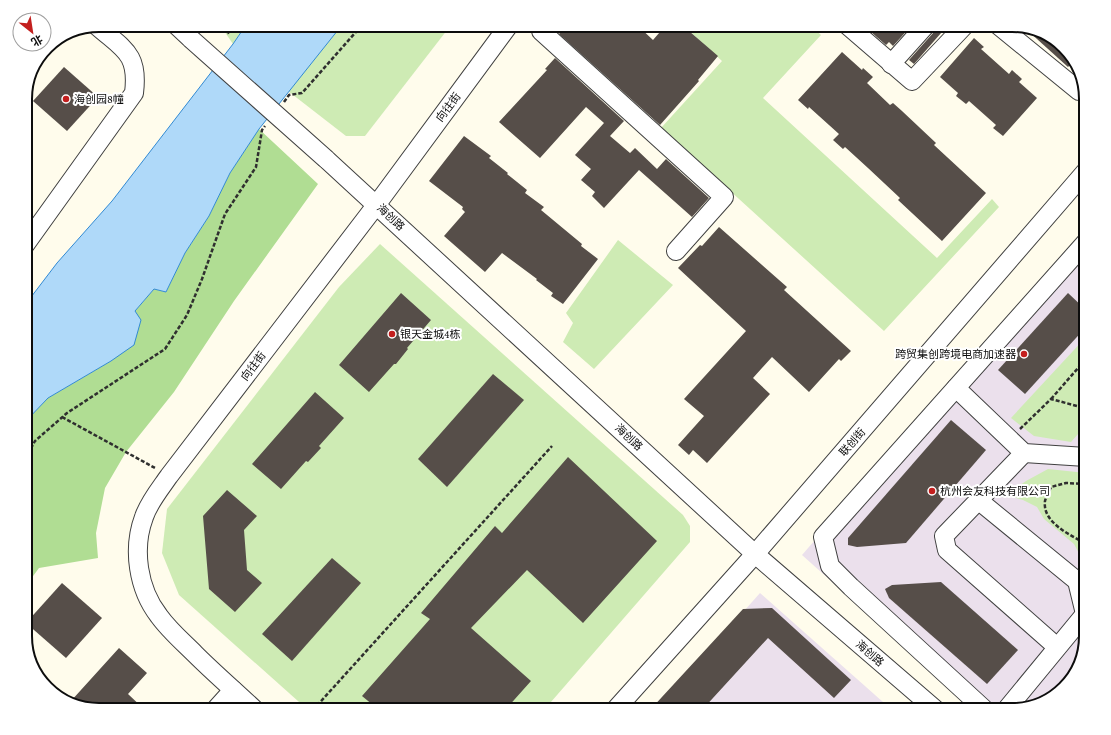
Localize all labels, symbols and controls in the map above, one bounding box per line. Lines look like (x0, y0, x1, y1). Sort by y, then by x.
north arrow (12, 12, 52, 52)
text: 北 (29, 33, 45, 49)
street label: 向往街 (433, 90, 463, 124)
place label: 海创园8幢 (74, 93, 124, 105)
marker: 海创园8幢 (61, 94, 71, 104)
street label: 海创路 (375, 201, 407, 233)
place label: 银天金城4栋 (400, 328, 461, 340)
marker: 银天金城4栋 (387, 329, 397, 339)
place label: 跨贸集创跨境电商加速器 (895, 348, 1016, 360)
street label: 向往街 (238, 349, 268, 383)
marker: 跨贸集创跨境电商加速器 (1019, 349, 1029, 359)
street label: 海创路 (613, 421, 645, 453)
street label: 联创街 (837, 426, 867, 458)
place label: 杭州会友科技有限公司 (940, 485, 1050, 497)
marker: 杭州会友科技有限公司 (927, 486, 937, 496)
street label: 海创路 (854, 638, 886, 668)

